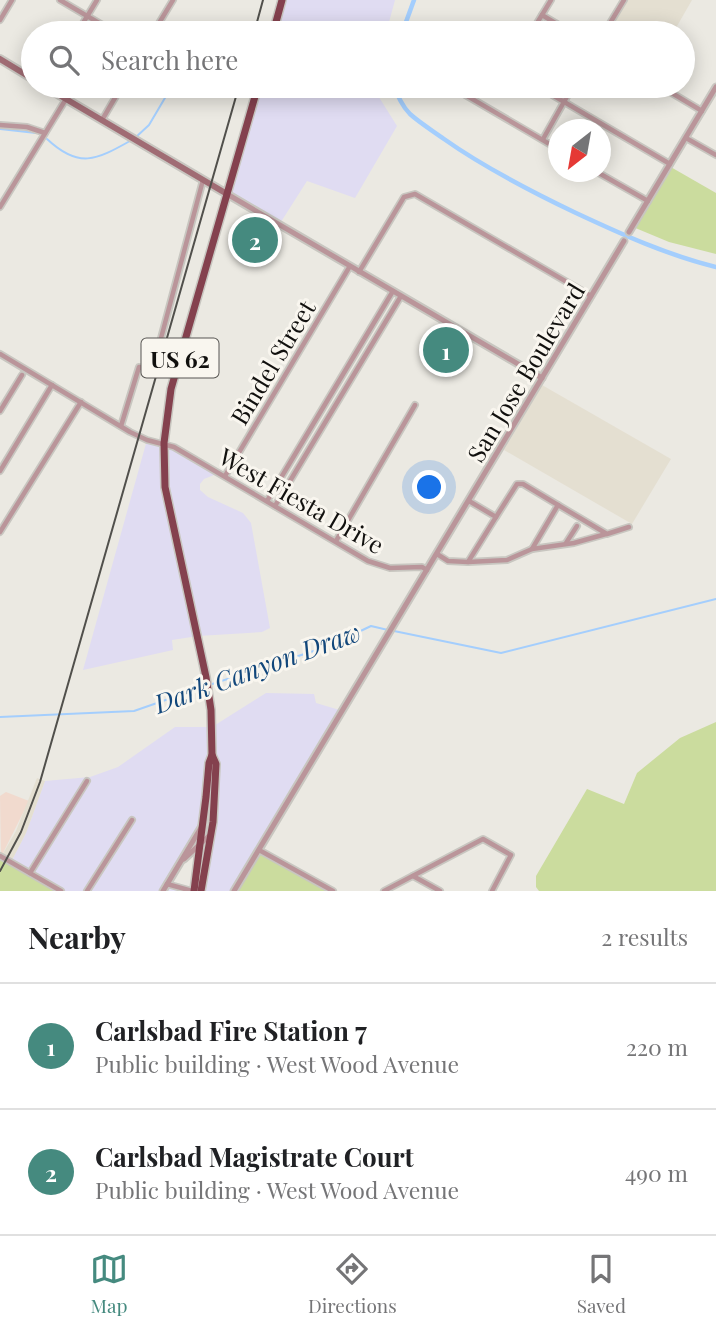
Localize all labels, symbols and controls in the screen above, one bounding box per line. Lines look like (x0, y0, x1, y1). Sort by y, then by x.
search box (21, 21, 695, 98)
icon: search (45, 41, 83, 79)
text: Search here (101, 42, 238, 77)
north arrow (548, 119, 611, 182)
pin: 2 (232, 214, 278, 266)
street label: San Jose Boulevard (459, 277, 591, 467)
street label: Bindel Street (222, 294, 322, 430)
pin: 1 (423, 324, 469, 376)
road number: US 62 (142, 338, 218, 378)
street label: West Fiesta Drive (213, 439, 390, 560)
your location (412, 470, 446, 504)
water label: Dark Canyon Draw (148, 613, 365, 721)
text: Nearby (28, 917, 126, 957)
text: 2 results (601, 921, 688, 952)
text: Carlsbad Fire Station 7 (95, 1013, 367, 1048)
text: 1 (47, 1031, 55, 1062)
text: 220 m (626, 1031, 688, 1062)
text: Public building · West Wood Avenue (95, 1048, 459, 1079)
text: Carlsbad Magistrate Court (95, 1139, 414, 1174)
text: 2 (45, 1157, 57, 1188)
text: 490 m (625, 1157, 688, 1188)
text: Public building · West Wood Avenue (95, 1174, 459, 1205)
tab: Map (90, 1250, 128, 1318)
tab: Directions (308, 1250, 397, 1318)
tab: Saved (577, 1250, 626, 1318)

